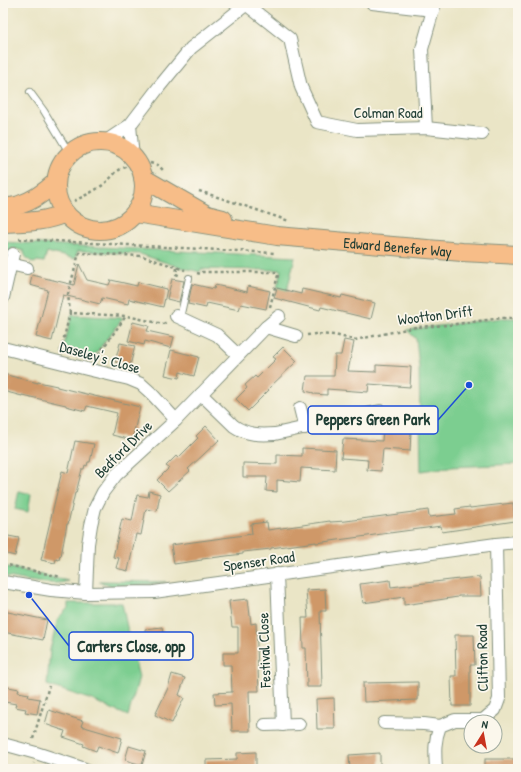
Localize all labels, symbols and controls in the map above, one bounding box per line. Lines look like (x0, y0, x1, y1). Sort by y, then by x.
street label: Colman Road (353, 102, 423, 123)
street label: Edward Benefer Way (343, 231, 453, 262)
street label: Wootton Drift (397, 300, 474, 330)
street label: Daseley's Close (57, 336, 143, 379)
callout: Peppers Green Park (308, 406, 438, 434)
text: Peppers Green Park (316, 408, 431, 431)
street label: Bedford Drive (89, 415, 157, 483)
street label: Spenser Road (222, 546, 296, 576)
street label: Festival Close (252, 612, 276, 689)
street label: Clifton Road (471, 624, 493, 692)
callout: Carters Close, opp (69, 632, 193, 660)
text: Carters Close, opp (77, 635, 185, 658)
north arrow (463, 714, 503, 754)
text: N (481, 717, 489, 732)

